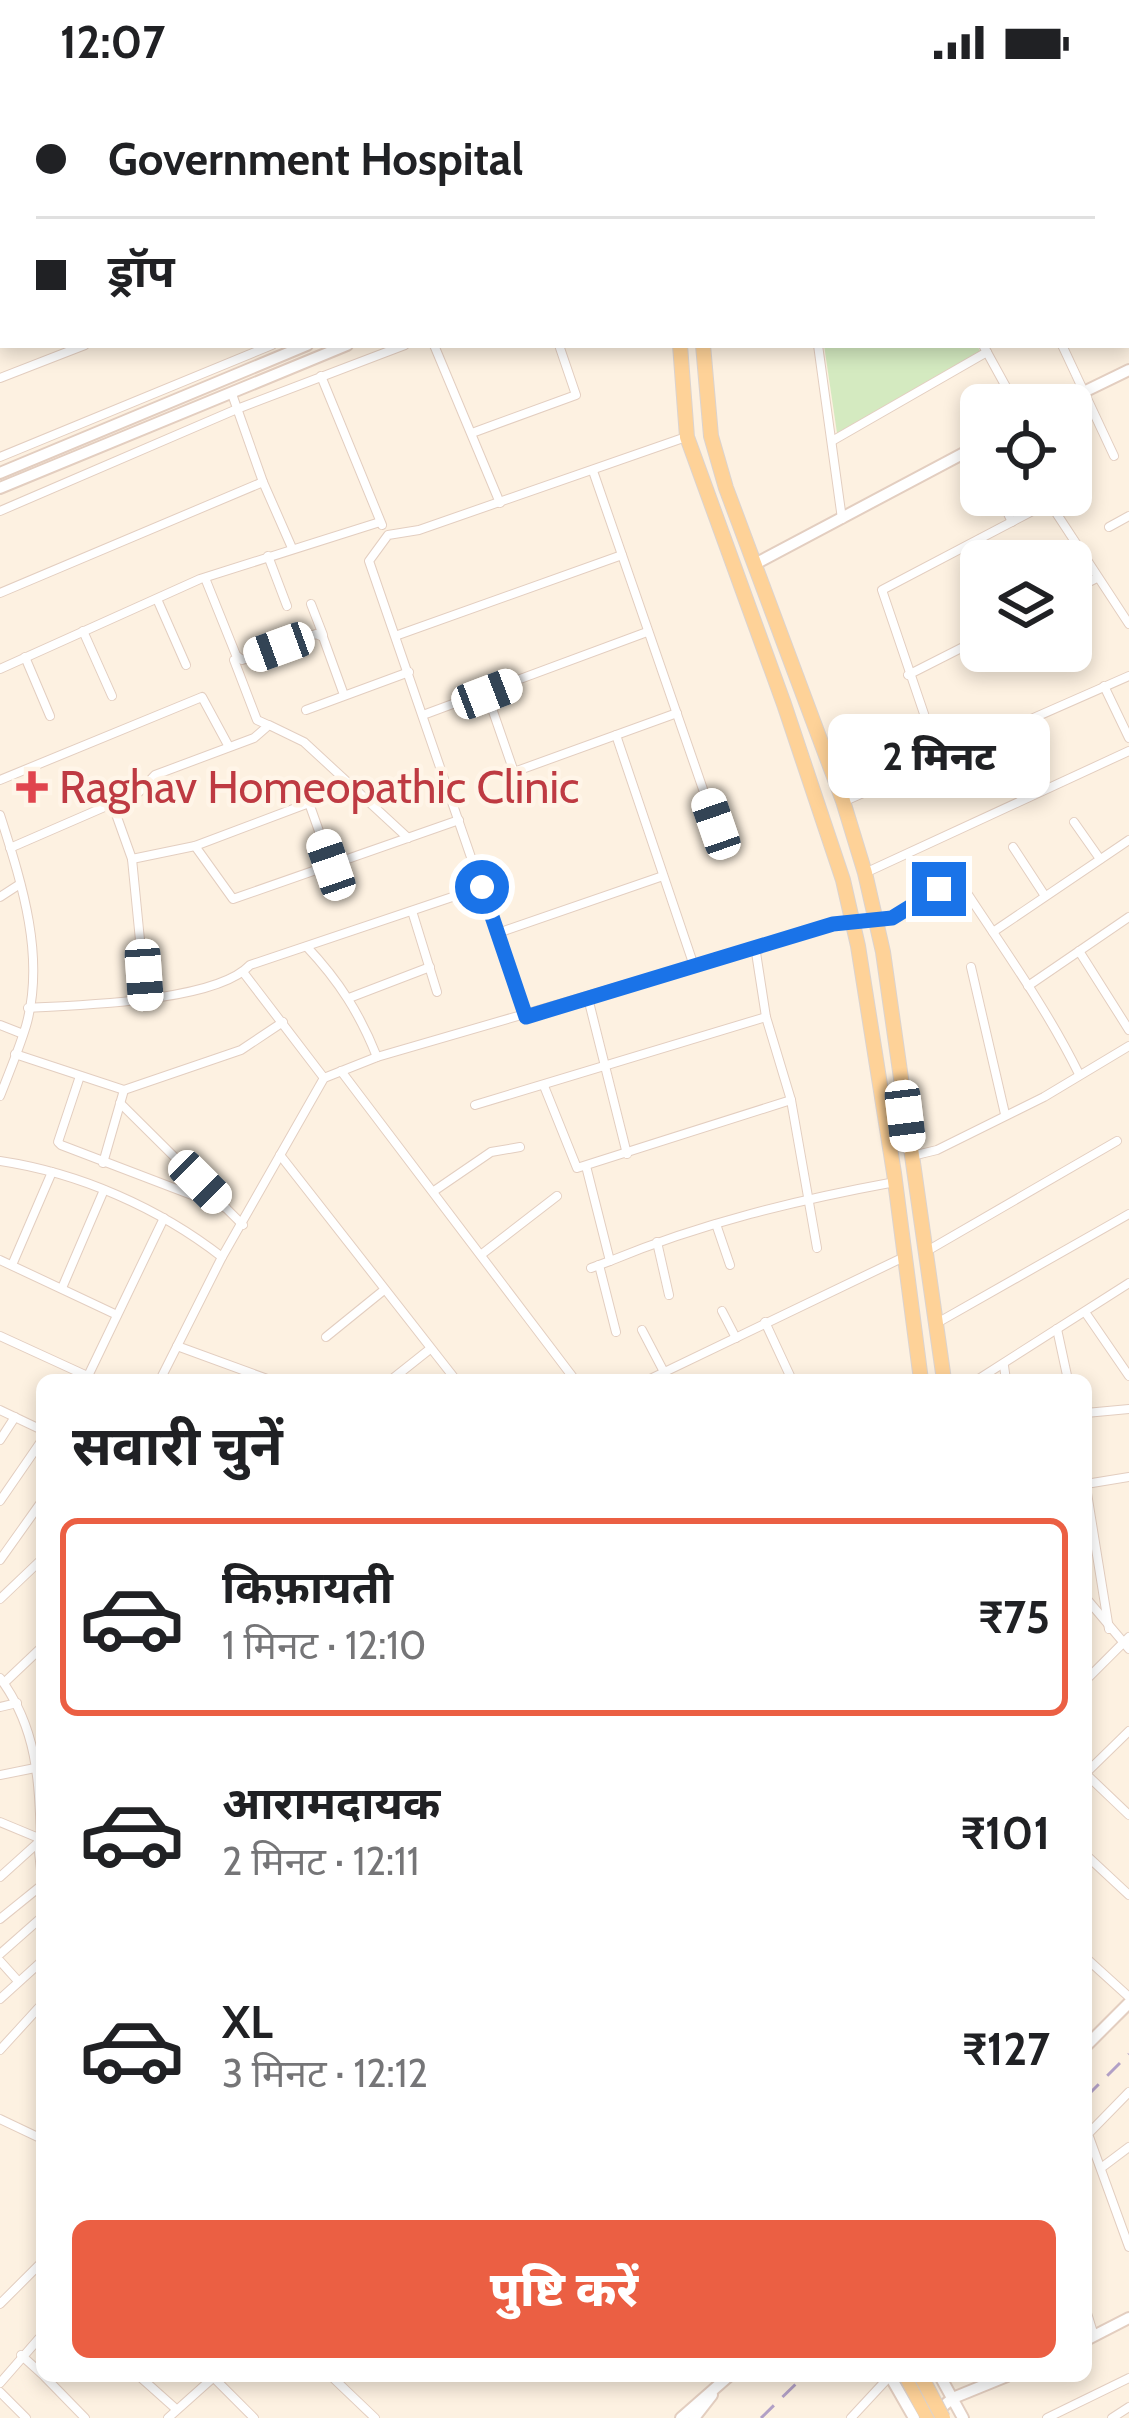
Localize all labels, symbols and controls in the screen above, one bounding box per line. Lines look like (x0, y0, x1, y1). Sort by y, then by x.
text: 12:07 (60, 15, 165, 69)
text: Government Hospital (108, 132, 523, 186)
text: ड्रॉप (108, 244, 175, 298)
map controls (960, 384, 1092, 672)
button: locate (960, 384, 1092, 516)
button: layers (960, 540, 1092, 672)
car (239, 618, 319, 676)
car (447, 664, 527, 724)
callout: 2 मिनट (828, 715, 1050, 799)
text: 2 मिनट (882, 732, 996, 780)
place label: Raghav Homeopathic Clinic (59, 760, 579, 814)
marker: Raghav Homeopathic Clinic (16, 771, 48, 803)
car (687, 784, 745, 864)
car (302, 825, 360, 905)
route start (455, 860, 509, 914)
route end (912, 862, 966, 916)
car (124, 938, 164, 1012)
car (883, 1078, 927, 1154)
car (162, 1144, 238, 1220)
text: सवारी चुनें (72, 1413, 283, 1479)
text: किफ़ायती (222, 1560, 393, 1614)
icon: car (78, 1563, 186, 1671)
text: ₹75 (978, 1590, 1050, 1644)
text: 1 मिनट · 12:10 (222, 1621, 426, 1669)
text: आरामदायक (222, 1776, 440, 1830)
icon: car (78, 1779, 186, 1887)
text: ₹101 (960, 1806, 1050, 1860)
text: 2 मिनट · 12:11 (222, 1837, 419, 1885)
icon: car (78, 1995, 186, 2103)
text: XL (222, 1995, 273, 2049)
text: ₹127 (962, 2022, 1050, 2076)
text: 3 मिनट · 12:12 (222, 2049, 428, 2097)
button: पुष्टि करें (72, 2220, 1056, 2358)

